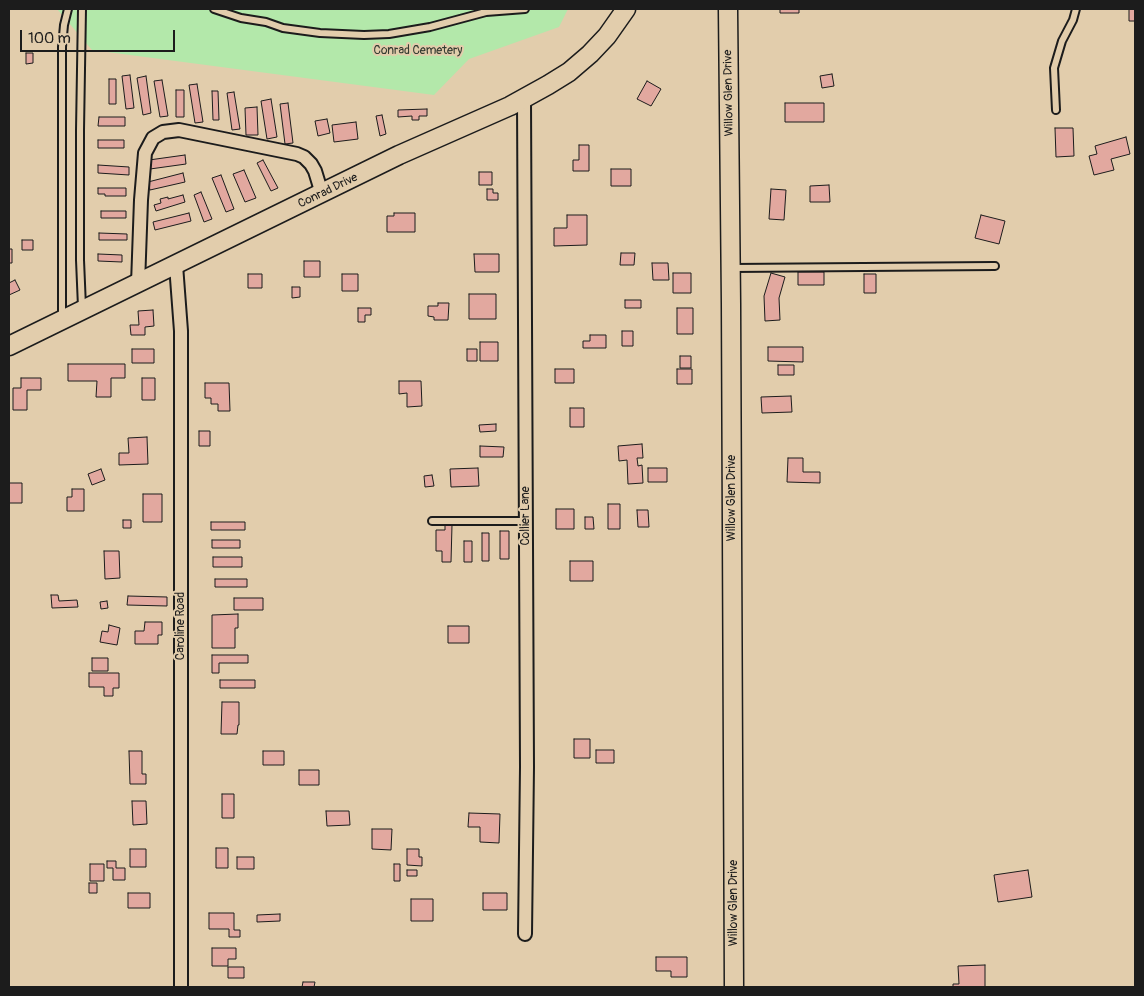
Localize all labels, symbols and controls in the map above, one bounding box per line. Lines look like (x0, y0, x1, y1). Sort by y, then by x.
scale bar (22, 20, 178, 52)
text: 100 m (28, 29, 71, 48)
park label: Conrad Cemetery (374, 44, 462, 58)
street label: Willow Glen Drive (721, 50, 737, 136)
street label: Conrad Drive (296, 170, 360, 212)
street label: Willow Glen Drive (725, 455, 739, 541)
street label: Collier Lane (519, 486, 533, 546)
street label: Caroline Road (174, 592, 188, 660)
street label: Willow Glen Drive (727, 860, 741, 946)

